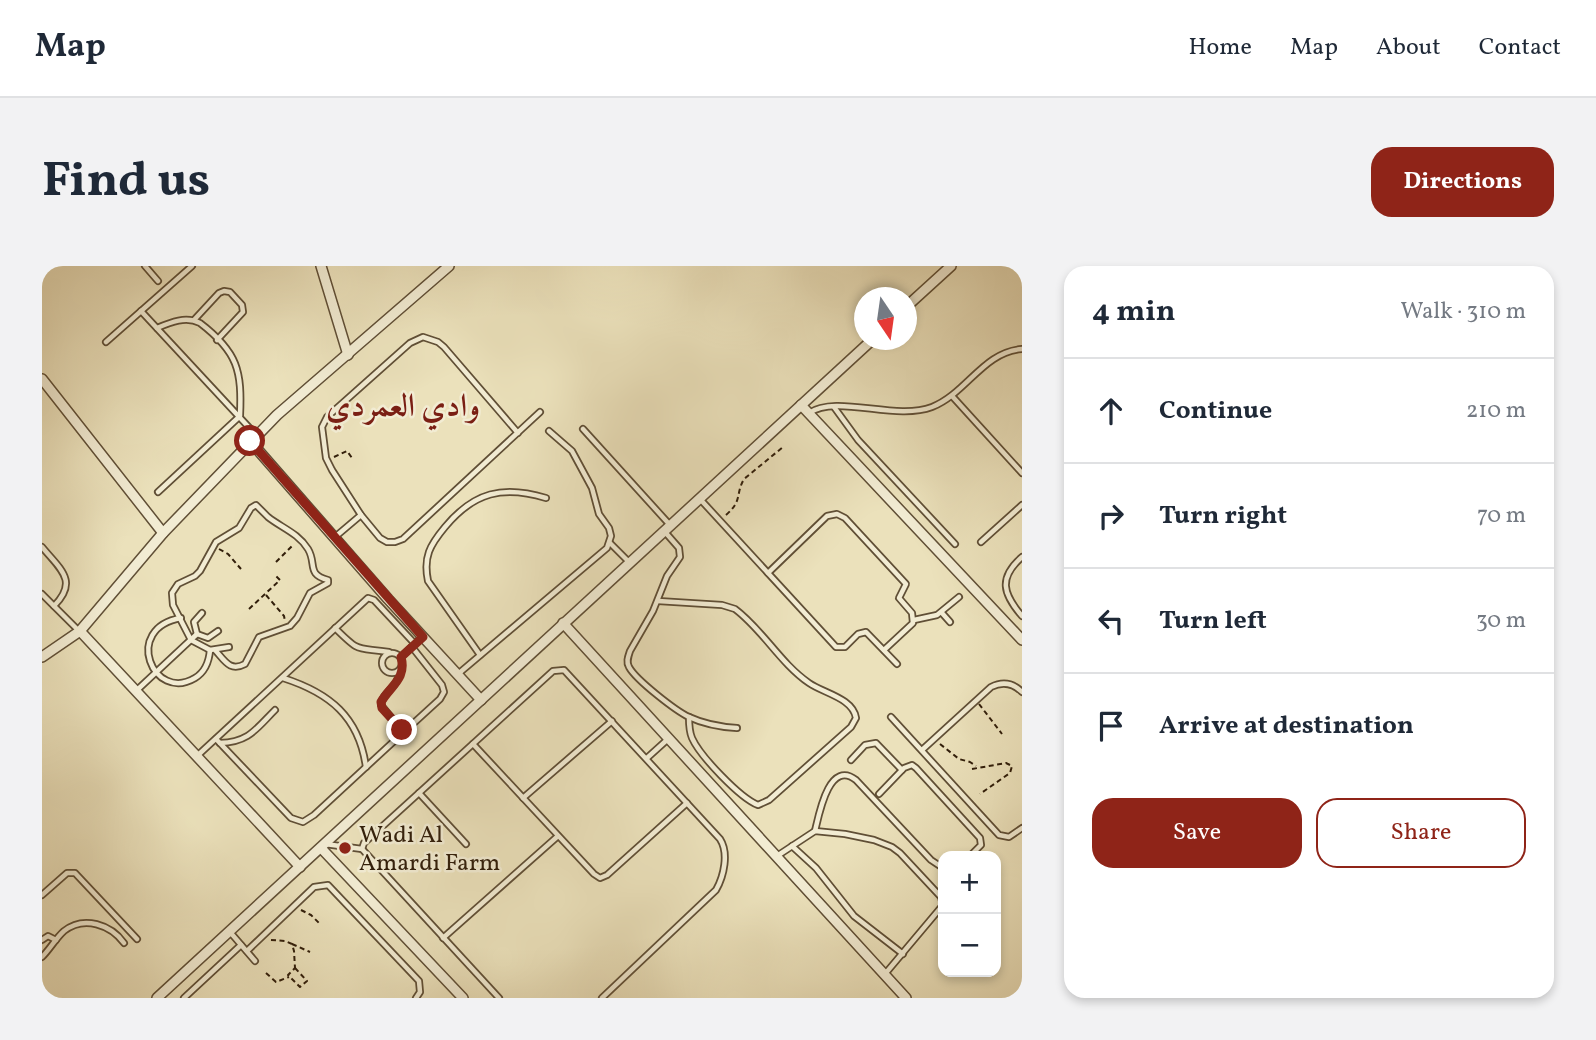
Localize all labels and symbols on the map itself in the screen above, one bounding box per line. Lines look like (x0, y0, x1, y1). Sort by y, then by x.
north arrow (854, 287, 917, 350)
district label: وادي العمردي (326, 386, 480, 431)
route start (234, 425, 265, 456)
route end (386, 714, 417, 745)
place label: Wadi Al Amardi Farm (359, 819, 500, 881)
marker: Wadi Al Amardi Farm (337, 840, 353, 856)

